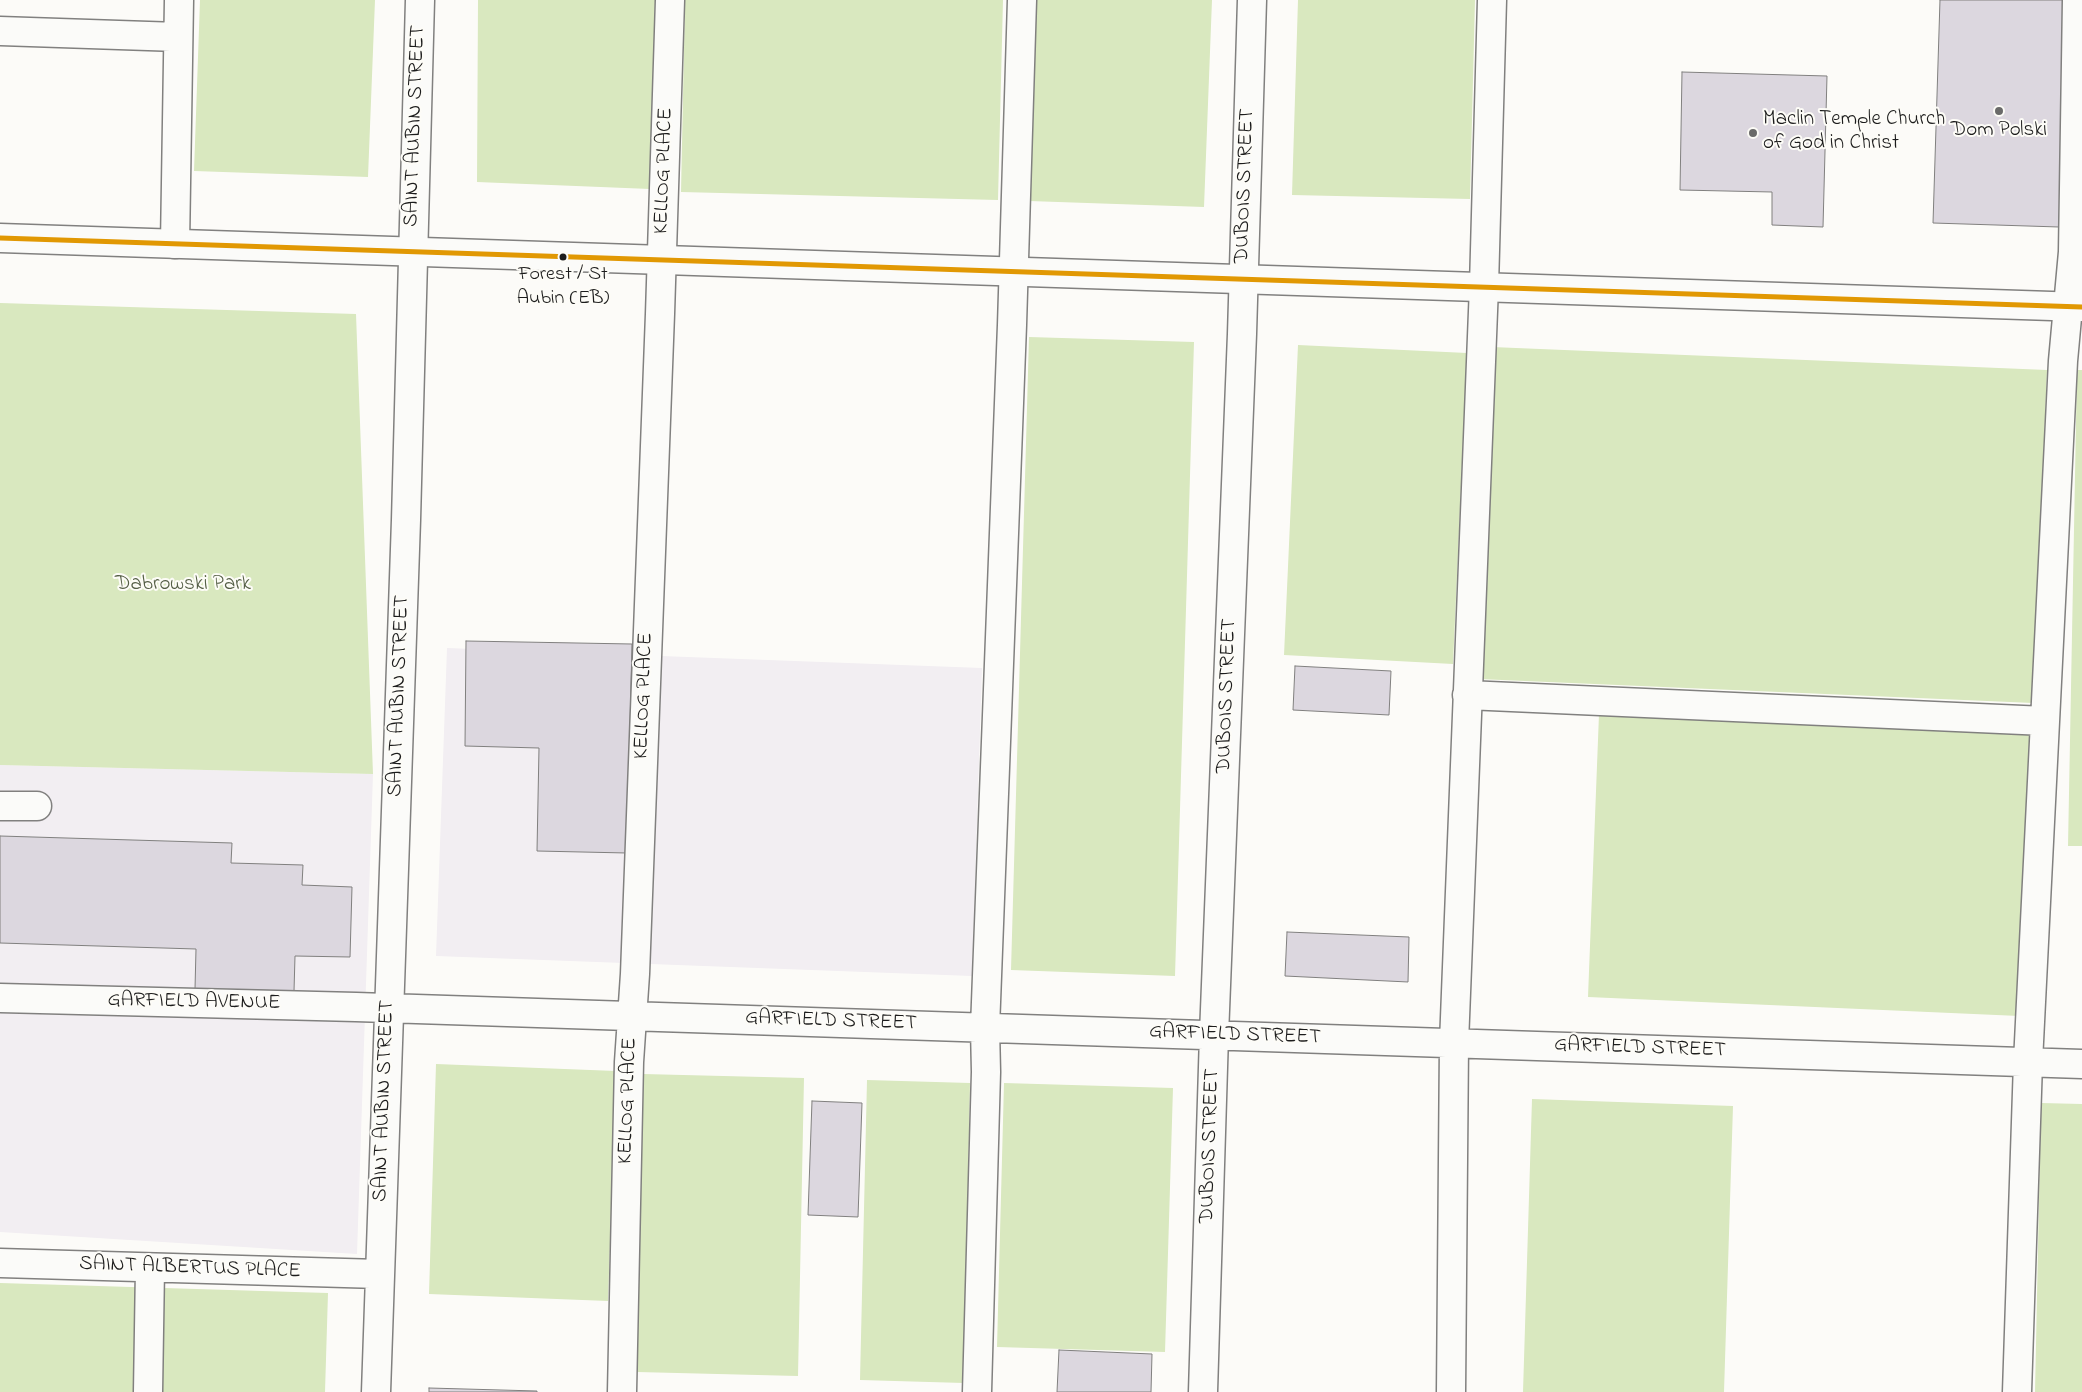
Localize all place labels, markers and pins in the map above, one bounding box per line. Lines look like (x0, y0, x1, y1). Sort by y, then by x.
marker: Dom Polski (1993, 105, 2005, 117)
place label: Maclin Temple Church of God in Christ (1763, 108, 1945, 158)
place label: Dom Polski (1951, 119, 2047, 145)
marker: Maclin Temple Church of God in Christ (1747, 127, 1759, 139)
marker: Forest / St Aubin (EB) (558, 252, 568, 262)
place label: Forest / St Aubin (EB) (517, 264, 609, 311)

